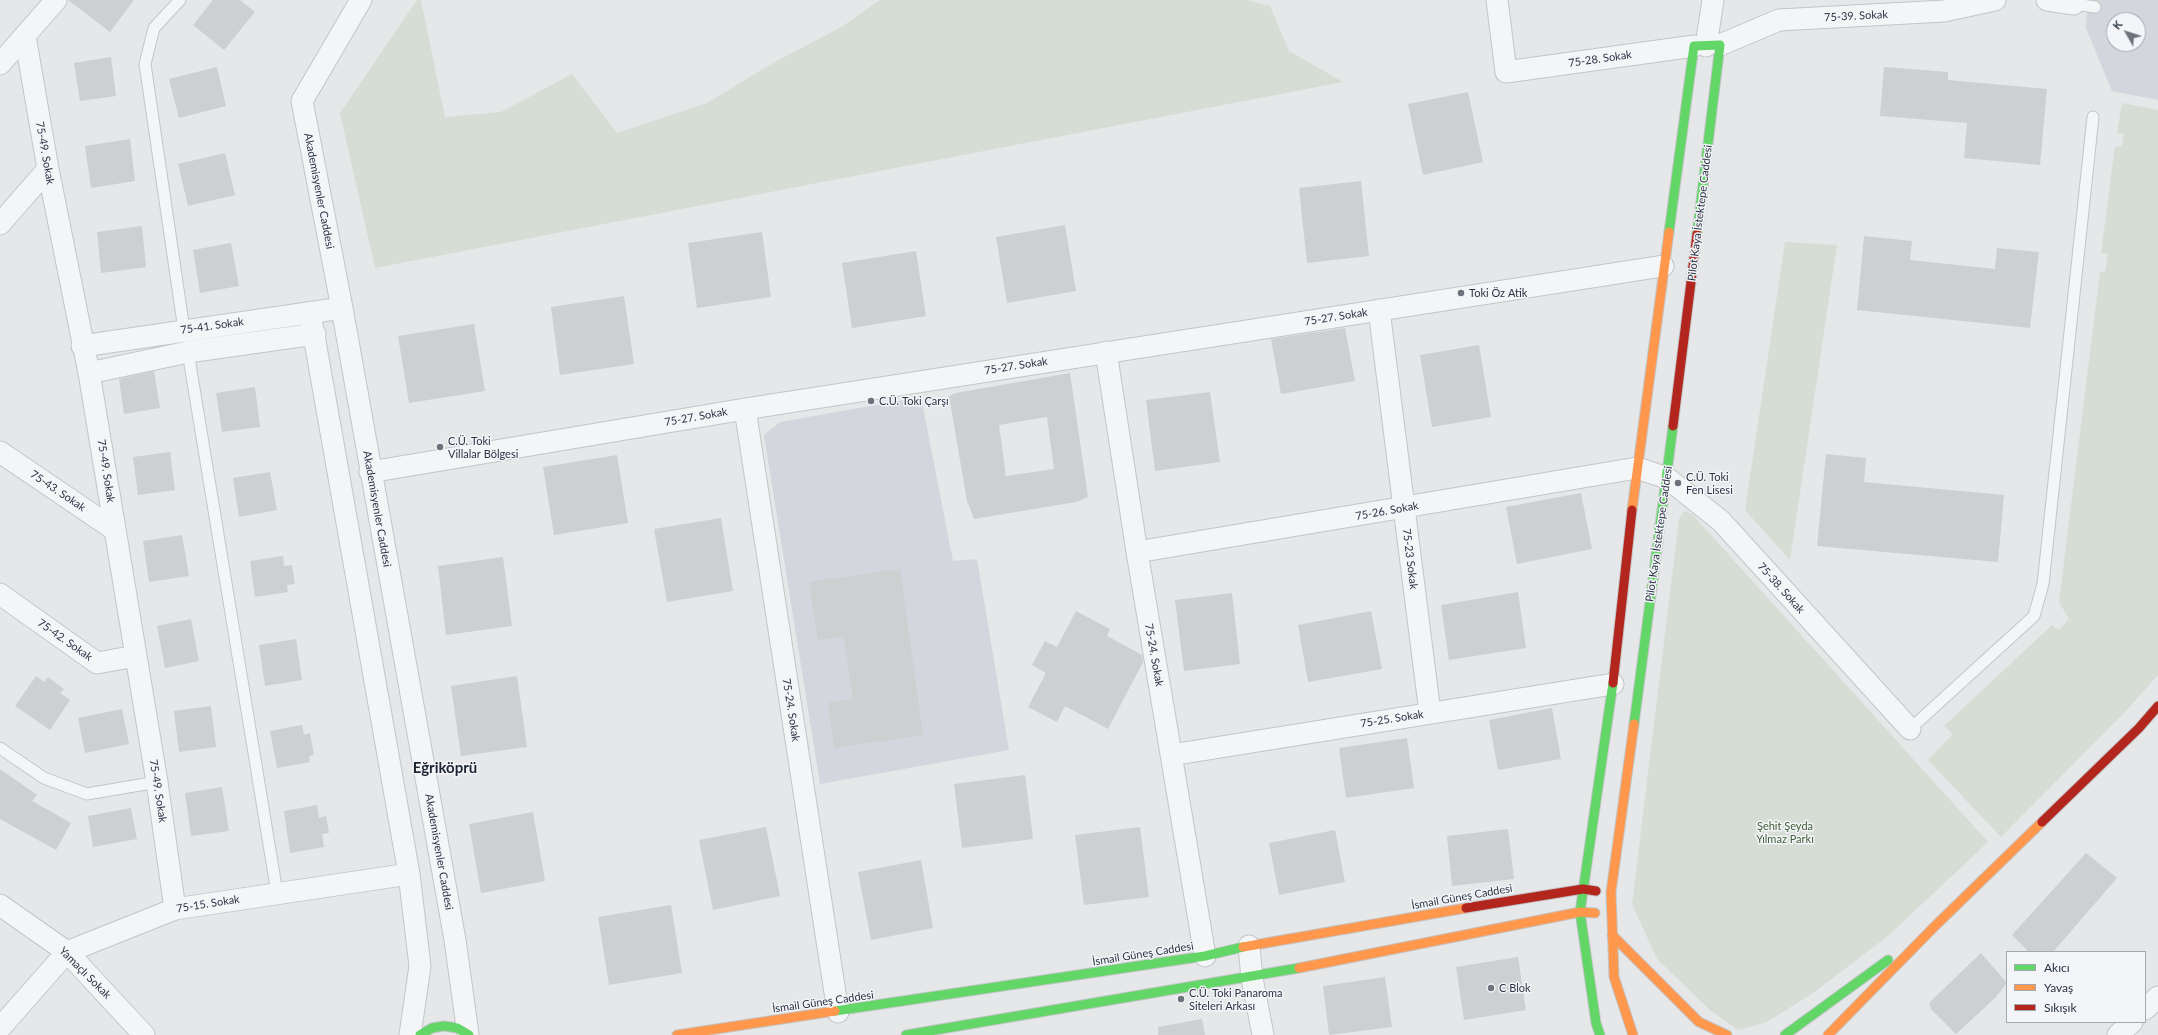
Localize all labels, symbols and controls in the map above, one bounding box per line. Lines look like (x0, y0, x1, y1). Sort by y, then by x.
street label: 75-39. Sokak (1824, 8, 1888, 24)
north arrow (2106, 12, 2146, 52)
text: K (2110, 18, 2124, 32)
street label: 75-28. Sokak (1567, 48, 1633, 70)
street label: 75-49. Sokak (33, 120, 57, 186)
street label: Akademisyenler Caddesi (301, 132, 337, 250)
street label: Pilot Kaya İstektepe Caddesi (1685, 144, 1715, 282)
place label: Toki Öz Atik (1469, 286, 1527, 300)
marker: Toki Öz Atik (1456, 288, 1466, 298)
street label: 75-27. Sokak (1303, 305, 1369, 329)
street label: 75-41. Sokak (179, 315, 245, 337)
street label: 75-27. Sokak (983, 354, 1049, 378)
place label: C.Ü. Toki Çarşı (879, 394, 949, 408)
marker: C.Ü. Toki Çarşı (866, 396, 876, 406)
street label: 75-27. Sokak (663, 405, 729, 429)
place label: C.Ü. Toki Villalar Bölgesi (448, 434, 518, 460)
street label: 75-49. Sokak (94, 438, 118, 504)
marker: C.Ü. Toki Villalar Bölgesi (435, 442, 445, 452)
street label: Akademisyenler Caddesi (360, 450, 394, 568)
street label: Pilot Kaya İstektepe Caddesi (1643, 465, 1675, 603)
street label: 75-43. Sokak (28, 468, 88, 514)
place label: C.Ü. Toki Fen Lisesi (1686, 470, 1733, 496)
marker: C.Ü. Toki Fen Lisesi (1673, 478, 1683, 488)
street label: 75-26. Sokak (1354, 499, 1420, 523)
street label: 75-23 Sokak (1400, 528, 1420, 590)
street label: 75-38. Sokak (1755, 560, 1807, 616)
street label: 75-42. Sokak (35, 616, 95, 664)
street label: 75-24. Sokak (1142, 622, 1166, 688)
street label: 75-24. Sokak (779, 677, 803, 743)
street label: 75-25. Sokak (1359, 707, 1425, 731)
street label: 75-49. Sokak (146, 758, 170, 824)
district label: Eğriköprü (413, 759, 477, 777)
street label: Akademisyenler Caddesi (422, 793, 456, 911)
park label: Şehit Şeyda Yılmaz Parkı (1756, 819, 1814, 845)
street label: İsmail Güneş Caddesi (1411, 882, 1513, 912)
street label: 75-15. Sokak (175, 892, 241, 916)
street label: İsmail Güneş Caddesi (1092, 939, 1194, 969)
street label: Yamaçlı Sokak (56, 944, 114, 1002)
legend (2006, 951, 2146, 1023)
text: Akıcı (2044, 960, 2070, 975)
text: Yavaş (2044, 980, 2073, 995)
place label: C Blok (1499, 981, 1531, 995)
marker: C Blok (1486, 983, 1496, 993)
place label: C.Ü. Toki Panaroma Siteleri Arkası (1189, 986, 1282, 1012)
street label: İsmail Güneş Caddesi (771, 988, 875, 1016)
marker: C.Ü. Toki Panaroma Siteleri Arkası (1176, 994, 1186, 1004)
text: Sıkışık (2044, 1000, 2077, 1015)

